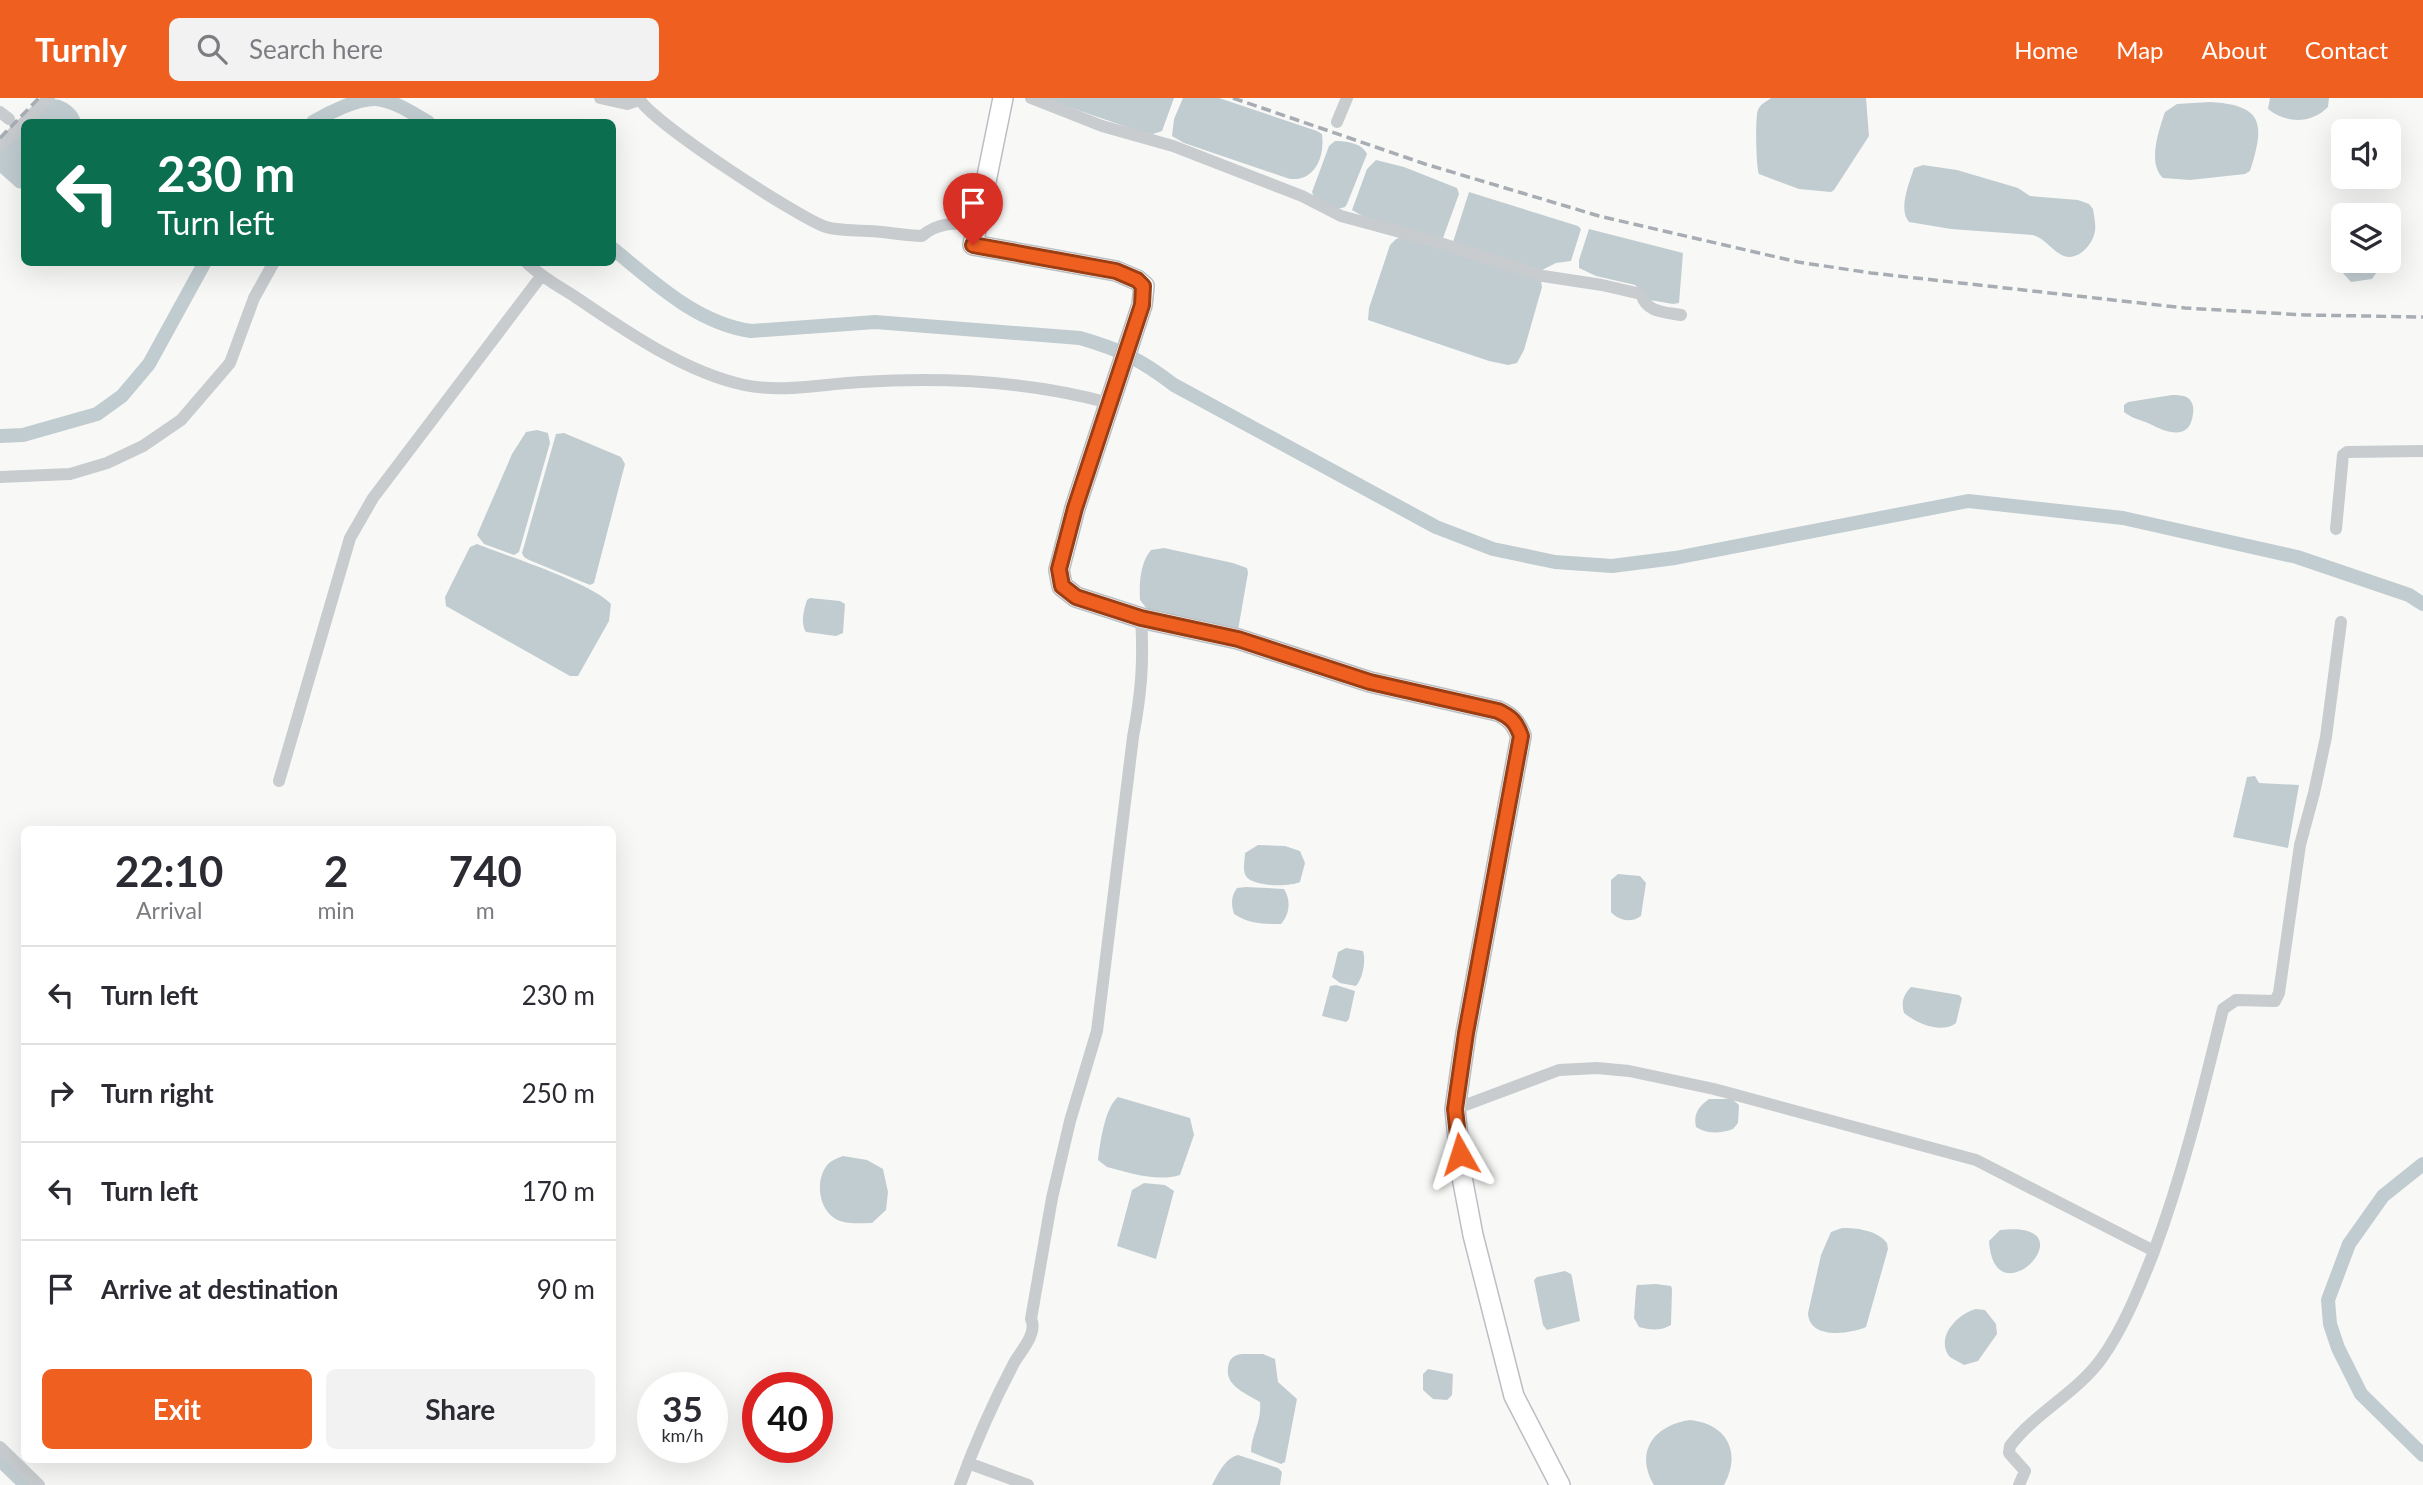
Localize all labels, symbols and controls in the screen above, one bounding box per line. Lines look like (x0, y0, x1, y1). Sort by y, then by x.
search box (169, 18, 659, 81)
text: Turnly (35, 29, 127, 69)
icon: search (193, 30, 231, 68)
text: Search here (249, 33, 383, 65)
text: Home (2014, 35, 2078, 64)
text: Map (2116, 35, 2164, 64)
text: About (2202, 35, 2267, 64)
text: Contact (2305, 35, 2388, 64)
map controls (2331, 119, 2401, 273)
button: sound (2331, 119, 2401, 189)
text: 230 m (157, 144, 295, 202)
icon: left (42, 147, 133, 238)
pin (943, 173, 1003, 245)
icon: arrive (954, 184, 992, 222)
text: Turn left (157, 203, 274, 242)
button: layers (2331, 203, 2401, 273)
text: 22:10 (115, 846, 223, 896)
text: 2 (324, 846, 348, 896)
text: 740 (449, 846, 522, 896)
text: Arrival (136, 896, 202, 924)
text: min (317, 896, 355, 924)
text: m (476, 896, 495, 924)
icon: left (42, 976, 80, 1014)
text: Turn left (101, 979, 198, 1011)
text: 230 m (522, 979, 595, 1011)
icon: right (42, 1074, 80, 1112)
text: Turn right (101, 1077, 214, 1109)
text: 250 m (522, 1077, 595, 1109)
position arrow (1423, 1117, 1497, 1191)
icon: left (42, 1172, 80, 1210)
text: Turn left (101, 1175, 198, 1207)
text: 170 m (522, 1175, 595, 1207)
icon: arrive (42, 1270, 80, 1308)
text: Arrive at destination (101, 1273, 338, 1305)
text: 90 m (537, 1273, 595, 1305)
button: Exit (42, 1369, 312, 1449)
button: Share (326, 1369, 595, 1449)
speed limit sign: 40 (742, 1372, 833, 1463)
text: 35 (662, 1387, 703, 1429)
text: km/h (661, 1424, 704, 1446)

